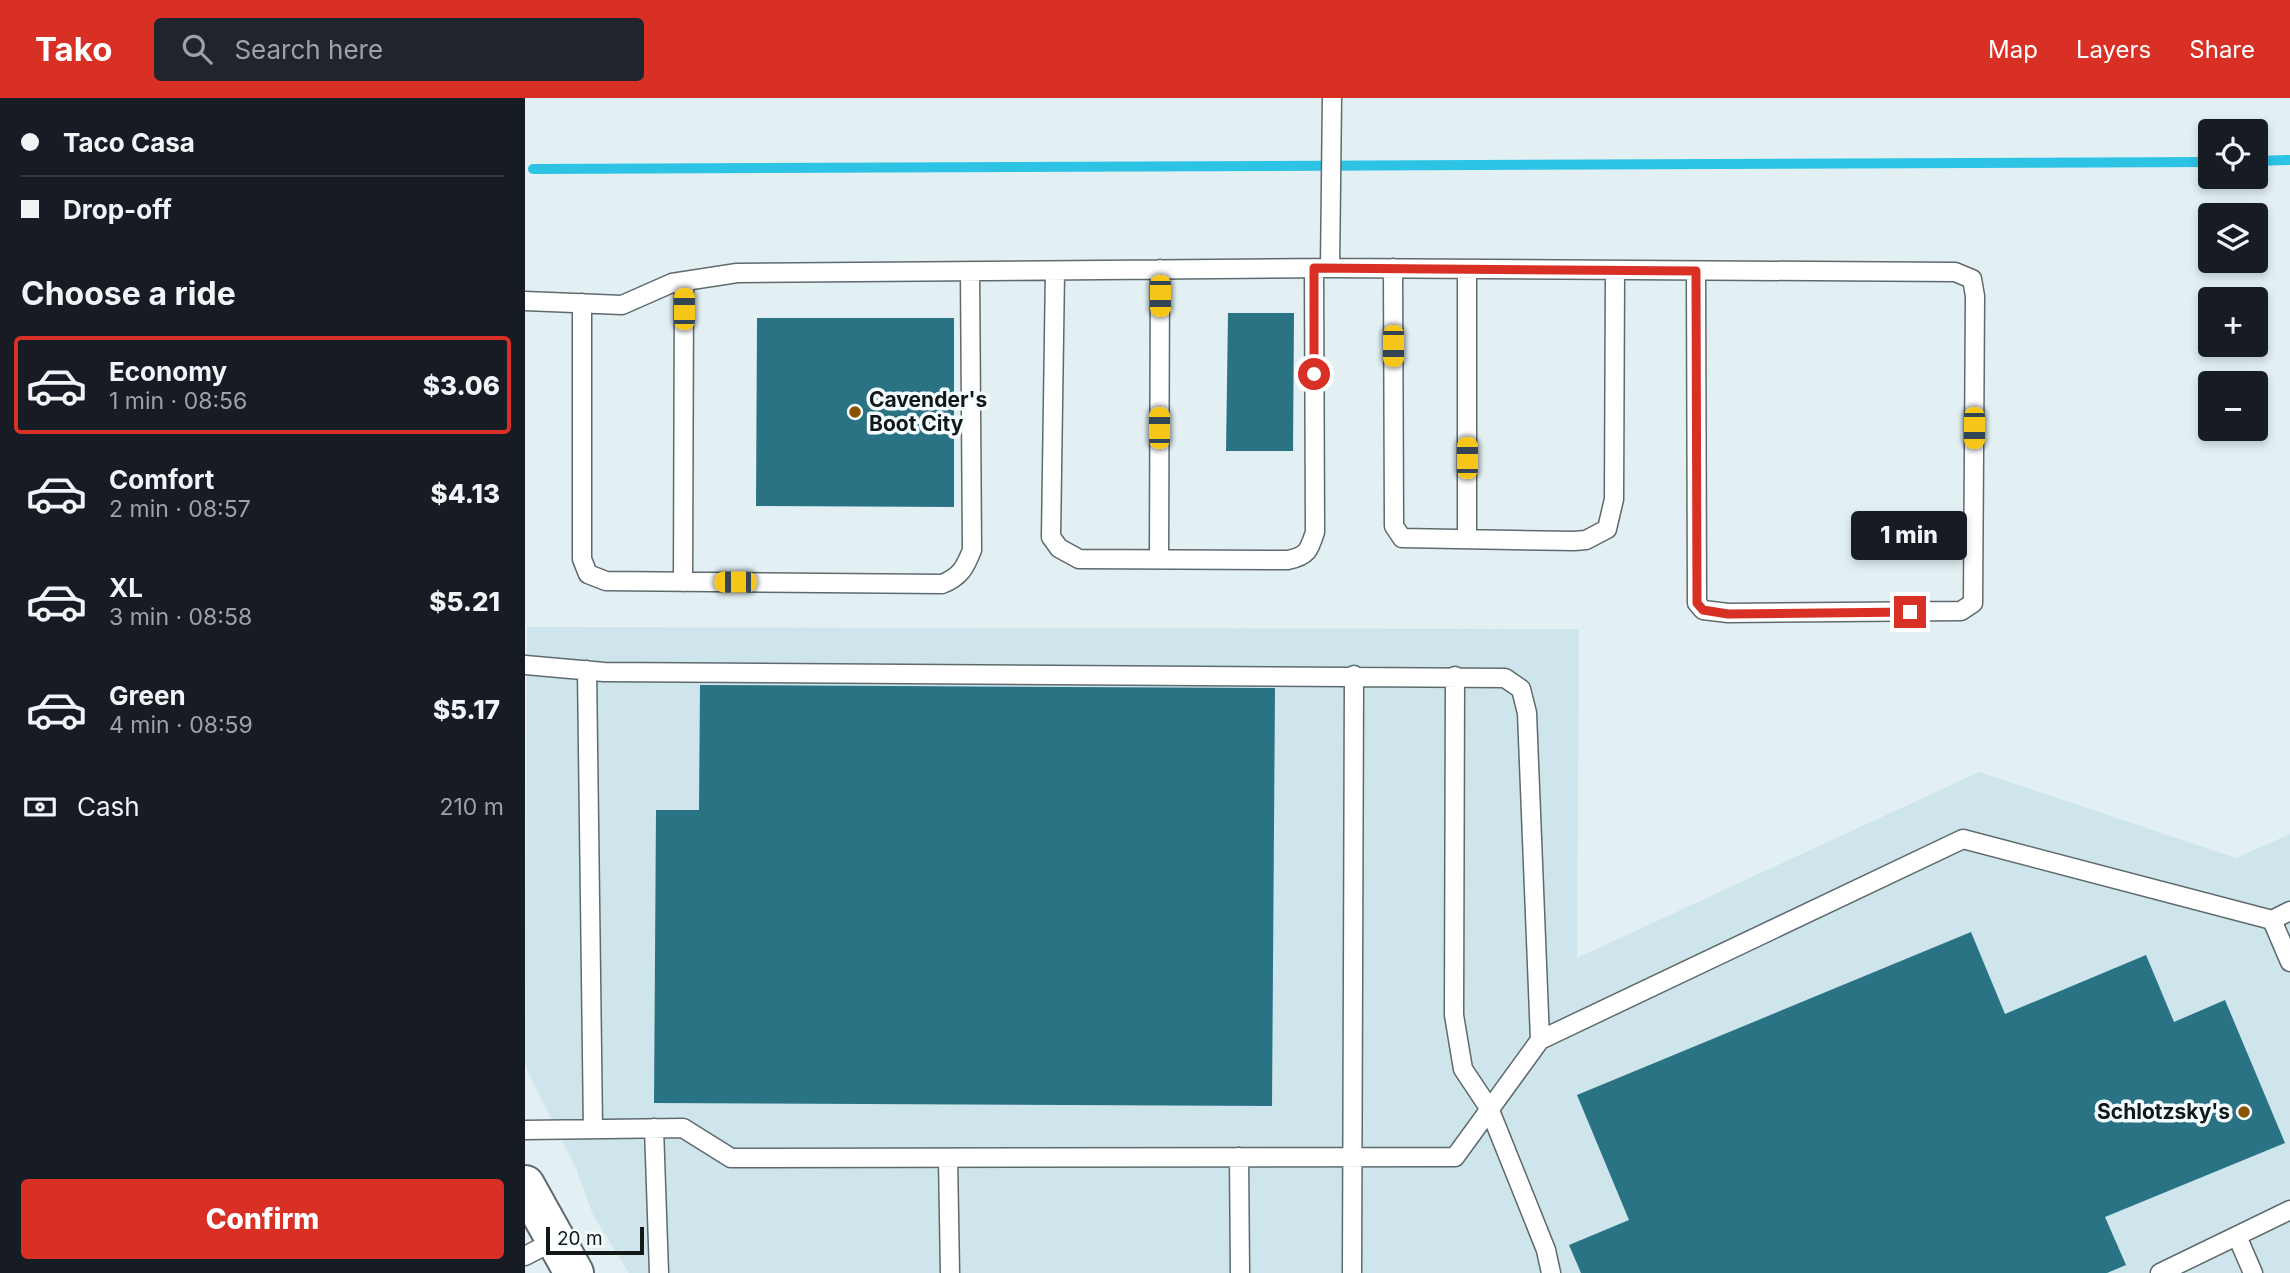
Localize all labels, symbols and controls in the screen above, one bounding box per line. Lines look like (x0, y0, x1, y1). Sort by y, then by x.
search box (154, 18, 644, 81)
text: Tako (35, 29, 112, 69)
icon: search (178, 30, 216, 68)
text: Search here (234, 34, 383, 65)
text: Map (1988, 35, 2038, 64)
text: Layers (2076, 35, 2151, 64)
text: Share (2189, 35, 2255, 64)
map controls (2198, 119, 2268, 441)
button: locate (2198, 119, 2268, 189)
text: Taco Casa (63, 127, 195, 158)
text: Drop-off (63, 194, 172, 225)
button: layers (2198, 203, 2268, 273)
text: Choose a ride (21, 274, 236, 313)
car (1150, 275, 1171, 317)
button: + (2198, 287, 2268, 357)
car (674, 288, 695, 330)
car (1383, 325, 1404, 367)
icon: car (25, 354, 88, 417)
text: Economy (109, 356, 227, 387)
route start (1298, 358, 1330, 390)
text: $3.06 (423, 370, 500, 401)
button: − (2198, 371, 2268, 441)
text: 1 min · 08:56 (109, 387, 247, 415)
place label: Cavender's Boot City (869, 387, 987, 436)
marker: Cavender's Boot City (847, 404, 863, 420)
car (1149, 407, 1170, 449)
car (1964, 407, 1985, 449)
car (1457, 437, 1478, 479)
icon: car (25, 462, 88, 525)
text: Comfort (109, 464, 214, 495)
text: $4.13 (430, 478, 500, 509)
text: 2 min · 08:57 (109, 495, 251, 523)
callout: 1 min (1852, 510, 1968, 560)
text: 1 min (1880, 521, 1938, 549)
icon: car (25, 570, 88, 633)
text: XL (109, 572, 143, 603)
car (715, 572, 757, 593)
text: $5.21 (429, 586, 500, 617)
route end (1894, 596, 1926, 628)
text: 3 min · 08:58 (109, 603, 252, 631)
icon: car (25, 678, 88, 741)
text: Green (109, 680, 186, 711)
text: $5.17 (433, 694, 500, 725)
text: 4 min · 08:59 (109, 711, 253, 739)
icon: cash (21, 788, 59, 826)
text: Cash (77, 791, 140, 822)
text: 210 m (439, 793, 504, 821)
place label: Schlotzsky's (2097, 1099, 2230, 1124)
marker: Schlotzsky's (2236, 1104, 2252, 1120)
button: Confirm (21, 1179, 504, 1259)
scale bar (546, 1224, 644, 1256)
text: 20 m (557, 1227, 603, 1250)

